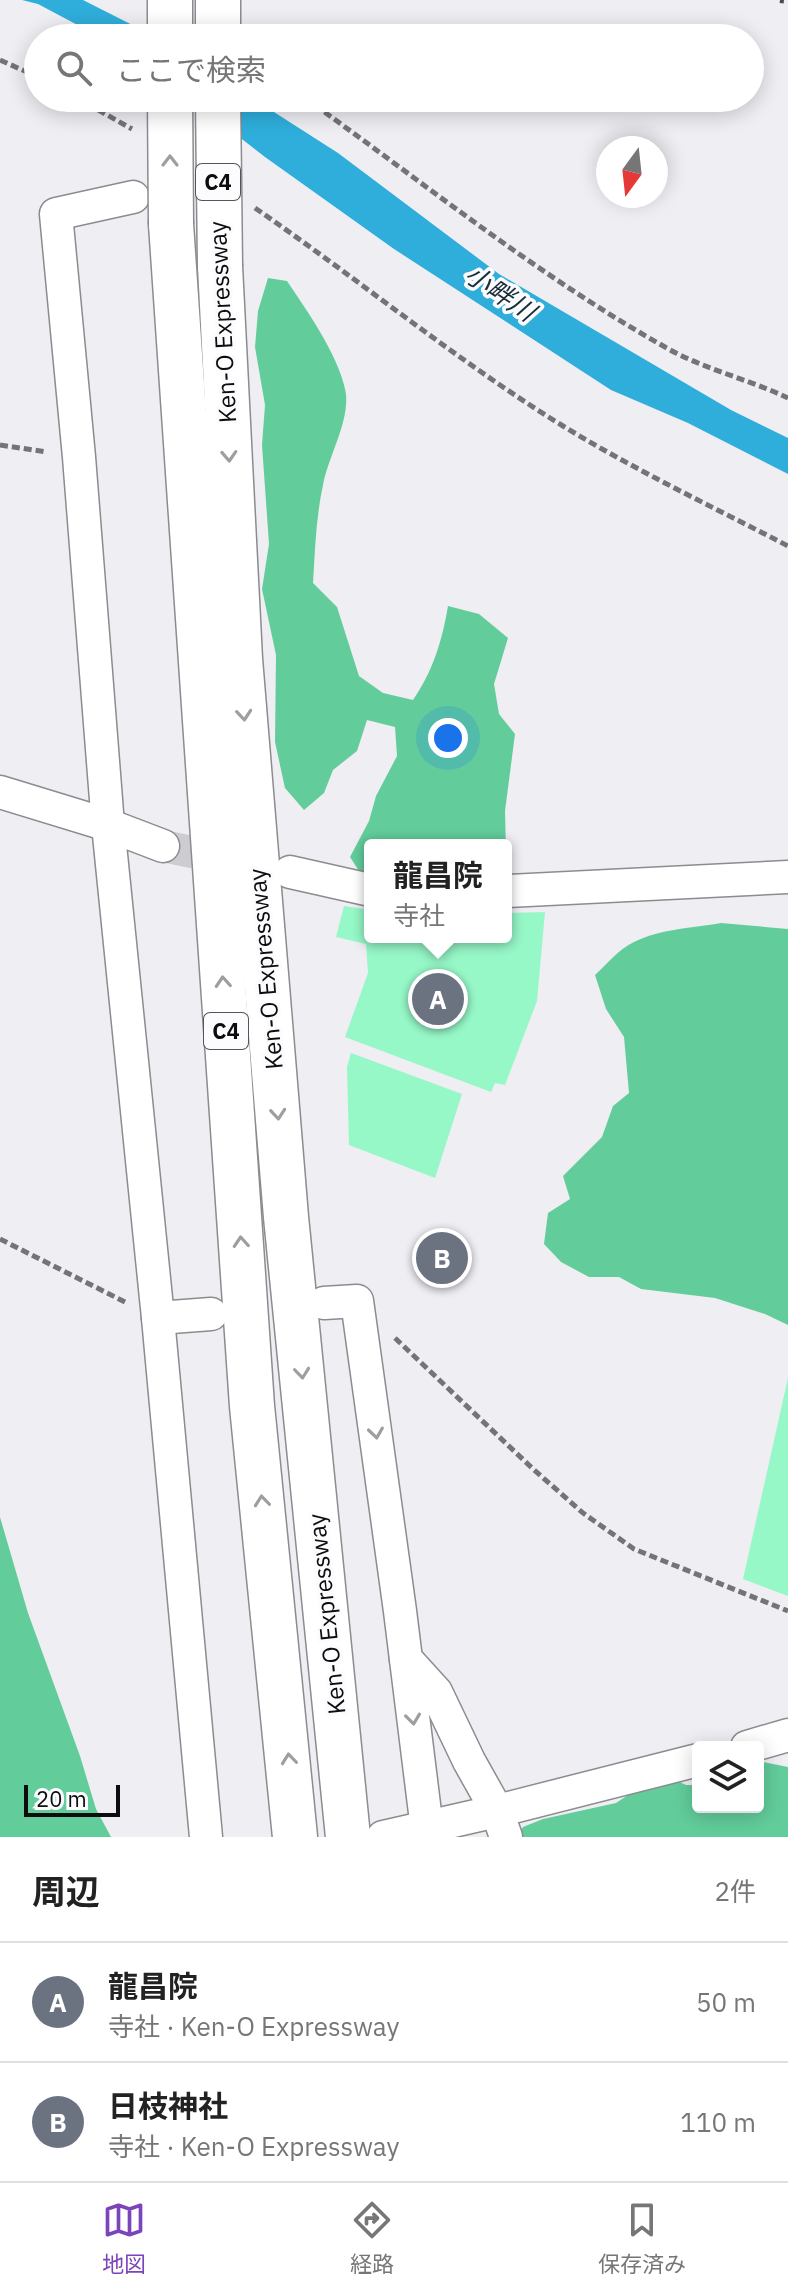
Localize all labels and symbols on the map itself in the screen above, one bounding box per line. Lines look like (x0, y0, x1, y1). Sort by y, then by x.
north arrow (596, 136, 668, 208)
one-way arrow (161, 154, 179, 167)
road number: C4 (196, 164, 240, 200)
street label: Ken-O Expressway (201, 220, 243, 424)
water label: 小畔川 (459, 256, 545, 330)
one-way arrow (221, 450, 238, 463)
one-way arrow (236, 709, 253, 722)
your location (428, 718, 468, 758)
street label: Ken-O Expressway (240, 867, 290, 1071)
pin: A (412, 969, 464, 1029)
one-way arrow (215, 975, 232, 988)
road number: C4 (204, 1013, 248, 1049)
one-way arrow (269, 1108, 286, 1121)
pin: B (416, 1228, 468, 1288)
one-way arrow (233, 1235, 250, 1248)
one-way arrow (294, 1367, 311, 1380)
one-way arrow (367, 1426, 384, 1440)
one-way arrow (254, 1494, 271, 1507)
street label: Ken-O Expressway (300, 1512, 352, 1716)
one-way arrow (405, 1713, 422, 1726)
one-way arrow (280, 1752, 297, 1765)
scale bar (24, 1781, 120, 1817)

